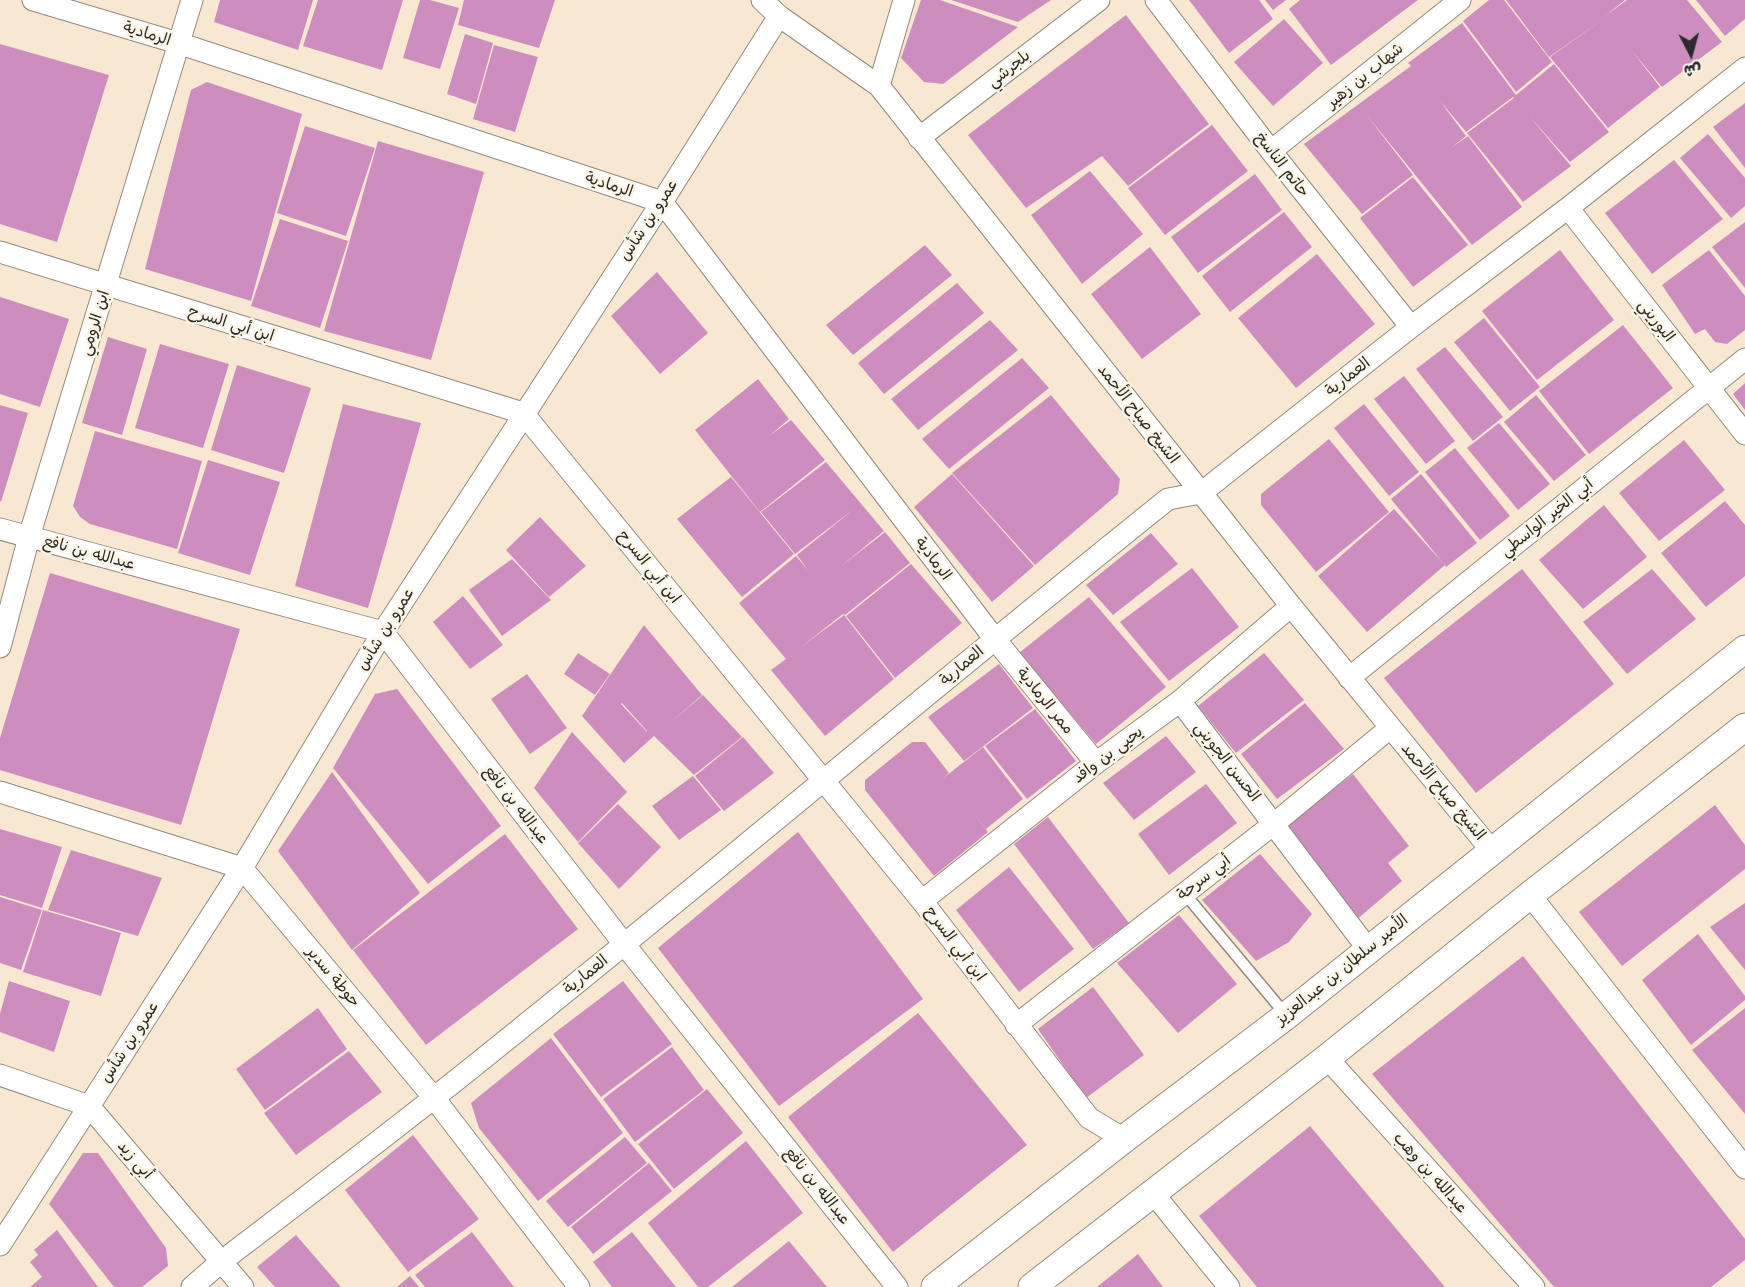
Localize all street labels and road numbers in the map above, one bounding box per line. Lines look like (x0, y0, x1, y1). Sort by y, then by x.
street label: الرمادية (121, 18, 173, 50)
street label: شهاب بن زهير (1323, 39, 1407, 113)
street label: بلجرشي (984, 46, 1034, 92)
street label: حاتم الناسخ (1251, 129, 1313, 201)
street label: الرمادية (583, 168, 635, 202)
street label: عمرو بن شأس (615, 175, 683, 265)
street label: ابن الرومي (76, 288, 114, 358)
street label: البوريني (1634, 296, 1678, 346)
street label: ابن أبي السرح (186, 302, 276, 346)
street label: العمارية (1322, 353, 1374, 401)
street label: الشيخ صباح الأحمد (1093, 360, 1183, 468)
street label: أبي الخير الواسطي (1497, 475, 1597, 561)
street label: ابن أبي السرح (614, 526, 684, 608)
street label: عبدالله بن نافع (41, 532, 137, 574)
street label: الرمادية (911, 534, 955, 584)
street label: عمرو بن شأس (353, 584, 419, 674)
street label: العمارية (936, 642, 988, 690)
street label: ممر الرمادية (1012, 664, 1078, 738)
street label: الحسن الجويني (1190, 718, 1264, 806)
street label: يحيى بن وافد (1069, 722, 1147, 788)
street label: الشيخ صباح الأحمد (1397, 739, 1489, 845)
street label: عبدالله بن نافع (479, 762, 553, 848)
street label: أبي سرحة (1173, 851, 1235, 905)
street label: ابن أبي السرح (921, 903, 989, 985)
street label: الأمير سلطان بن عبدالعزيز (1272, 911, 1412, 1029)
street label: حوطة سدير (302, 943, 364, 1011)
street label: العمارية (560, 951, 612, 999)
street label: عمرو بن شأس (96, 997, 164, 1087)
street label: عبدالله بن وهب (1389, 1129, 1471, 1217)
street label: أبي زيد (113, 1137, 157, 1183)
street label: عبدالله بن نافع (780, 1143, 854, 1229)

